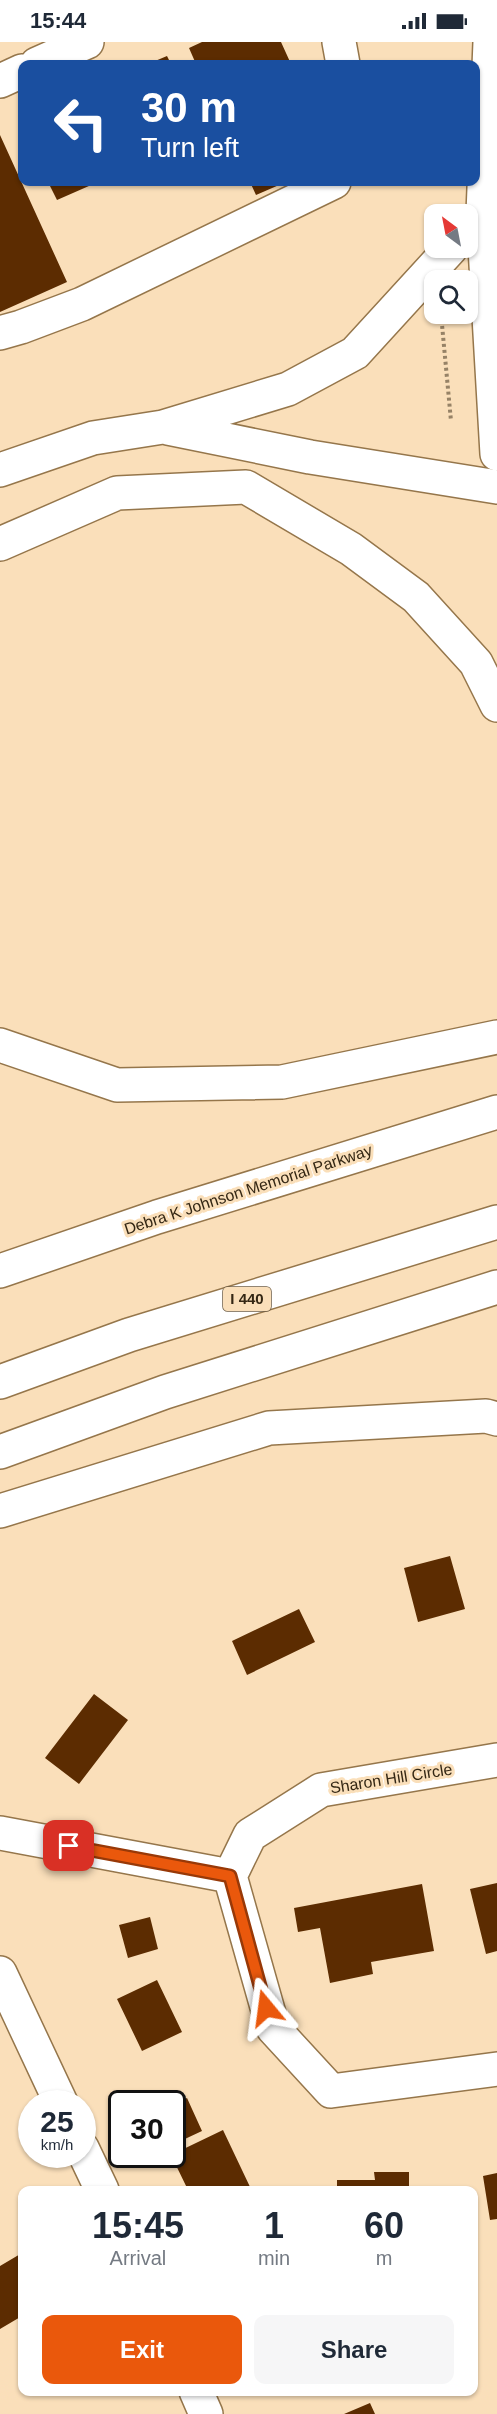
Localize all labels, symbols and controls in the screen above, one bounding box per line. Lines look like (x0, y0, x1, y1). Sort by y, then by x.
text: 15:44 (30, 8, 86, 33)
icon: left (42, 84, 120, 162)
text: 30 m (141, 84, 237, 131)
text: Turn left (141, 133, 239, 163)
north arrow (424, 204, 478, 258)
map controls (424, 204, 478, 324)
button: search (424, 270, 478, 324)
street label: Debra K Johnson Memorial Parkway (122, 1141, 374, 1238)
road number: I 440 (223, 1287, 271, 1311)
street label: Sharon Hill Circle (329, 1760, 454, 1797)
pin (43, 1820, 94, 1871)
icon: arrive (52, 1829, 85, 1862)
position arrow (234, 1976, 298, 2040)
speed limit sign: 30 (108, 2090, 186, 2168)
text: 25 (40, 2105, 74, 2138)
text: km/h (41, 2136, 73, 2153)
text: 15:45 (92, 2205, 184, 2246)
text: 1 (264, 2205, 284, 2246)
text: 60 (364, 2205, 404, 2246)
text: Arrival (110, 2247, 166, 2269)
text: min (258, 2247, 290, 2269)
text: m (376, 2247, 392, 2269)
button: Exit (42, 2315, 242, 2384)
button: Share (254, 2315, 454, 2384)

